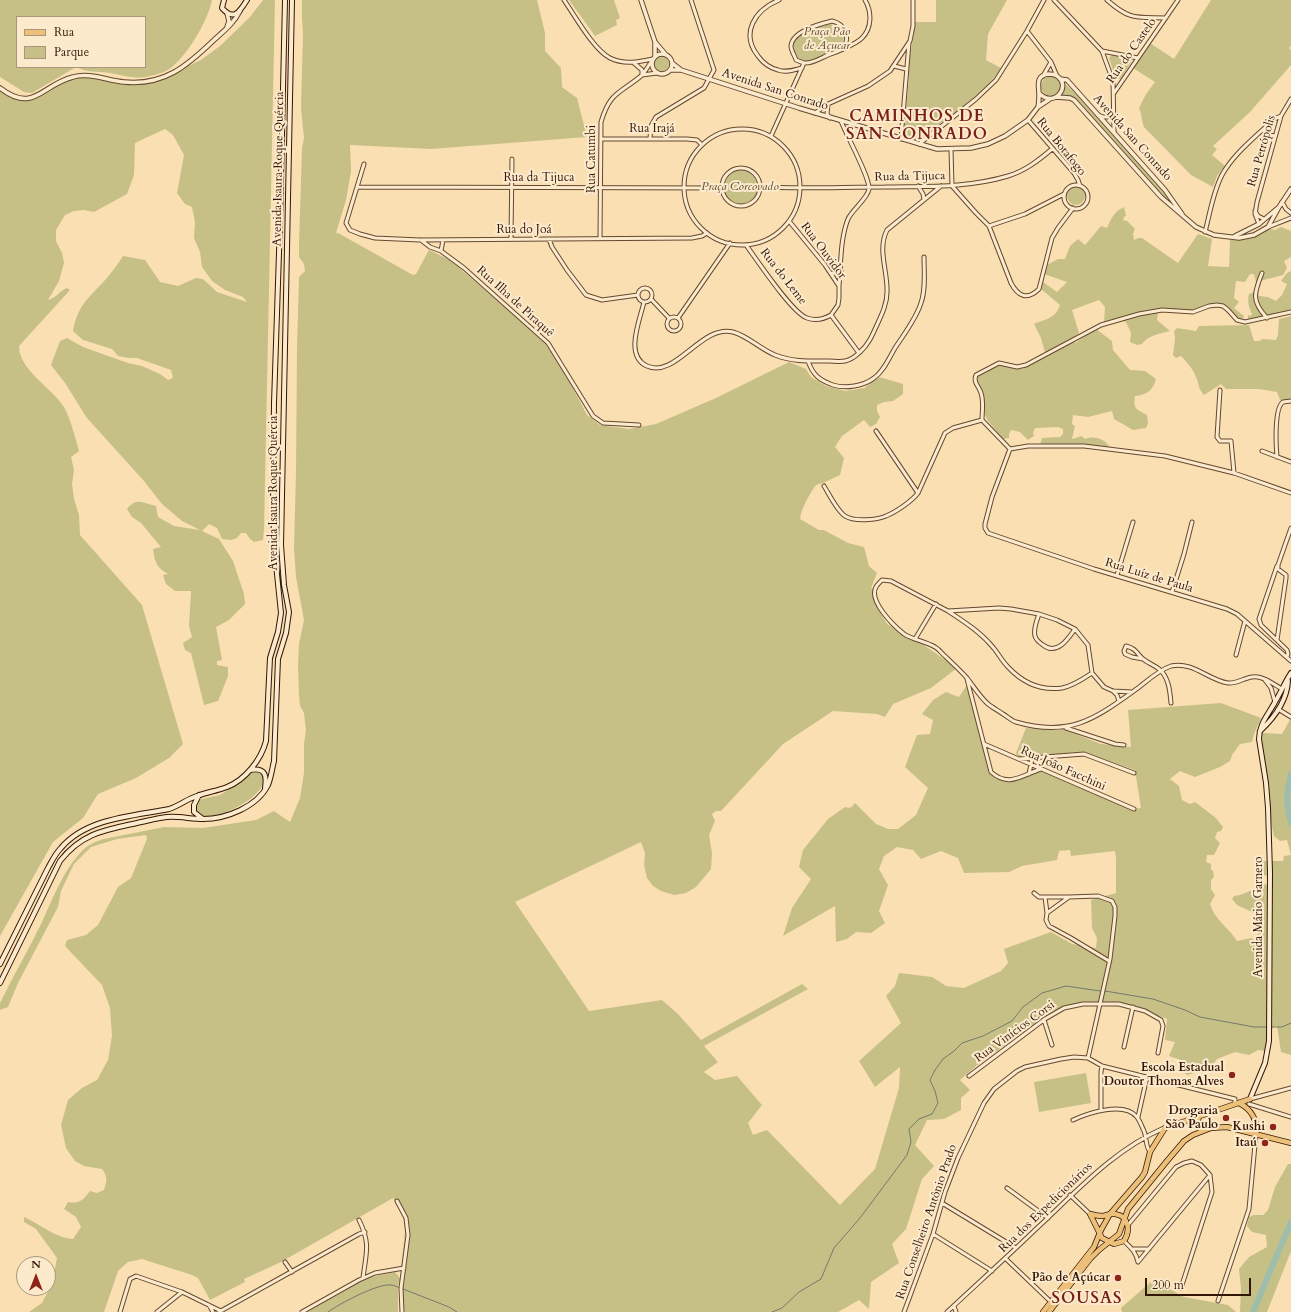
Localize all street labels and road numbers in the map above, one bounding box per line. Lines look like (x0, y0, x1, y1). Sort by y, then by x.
street label: Rua do Castelo (1104, 16, 1160, 86)
street label: Avenida San Conrado (720, 66, 830, 114)
street label: Avenida Isaura Roque Quércia (270, 91, 288, 247)
street label: Avenida San Conrado (1089, 92, 1175, 184)
street label: Rua Petrópolis (1245, 114, 1279, 188)
street label: Rua Botafogo (1033, 115, 1089, 179)
street label: Rua Irajá (629, 122, 675, 136)
street label: Rua Catumbi (585, 125, 599, 193)
street label: Rua da Tijuca (874, 169, 946, 185)
street label: Rua da Tijuca (504, 171, 574, 185)
street label: Rua Ouvidor (797, 220, 849, 282)
street label: Rua do Joá (496, 223, 552, 237)
street label: Rua do Leme (756, 246, 810, 308)
street label: Rua Ilha de Piraquê (473, 264, 557, 340)
street label: Avenida Isaura Roque Quércia (267, 416, 281, 570)
street label: Rua Luíz de Paula (1103, 556, 1195, 596)
street label: Rua João Facchini (1018, 744, 1108, 794)
street label: Avenida Mário Garnero (1252, 856, 1266, 978)
street label: Rua Vinícios Corsi (972, 998, 1058, 1066)
street label: Rua Conselheiro Antônio Prado (894, 1143, 960, 1301)
street label: Rua dos Expedicionários (996, 1160, 1096, 1256)

